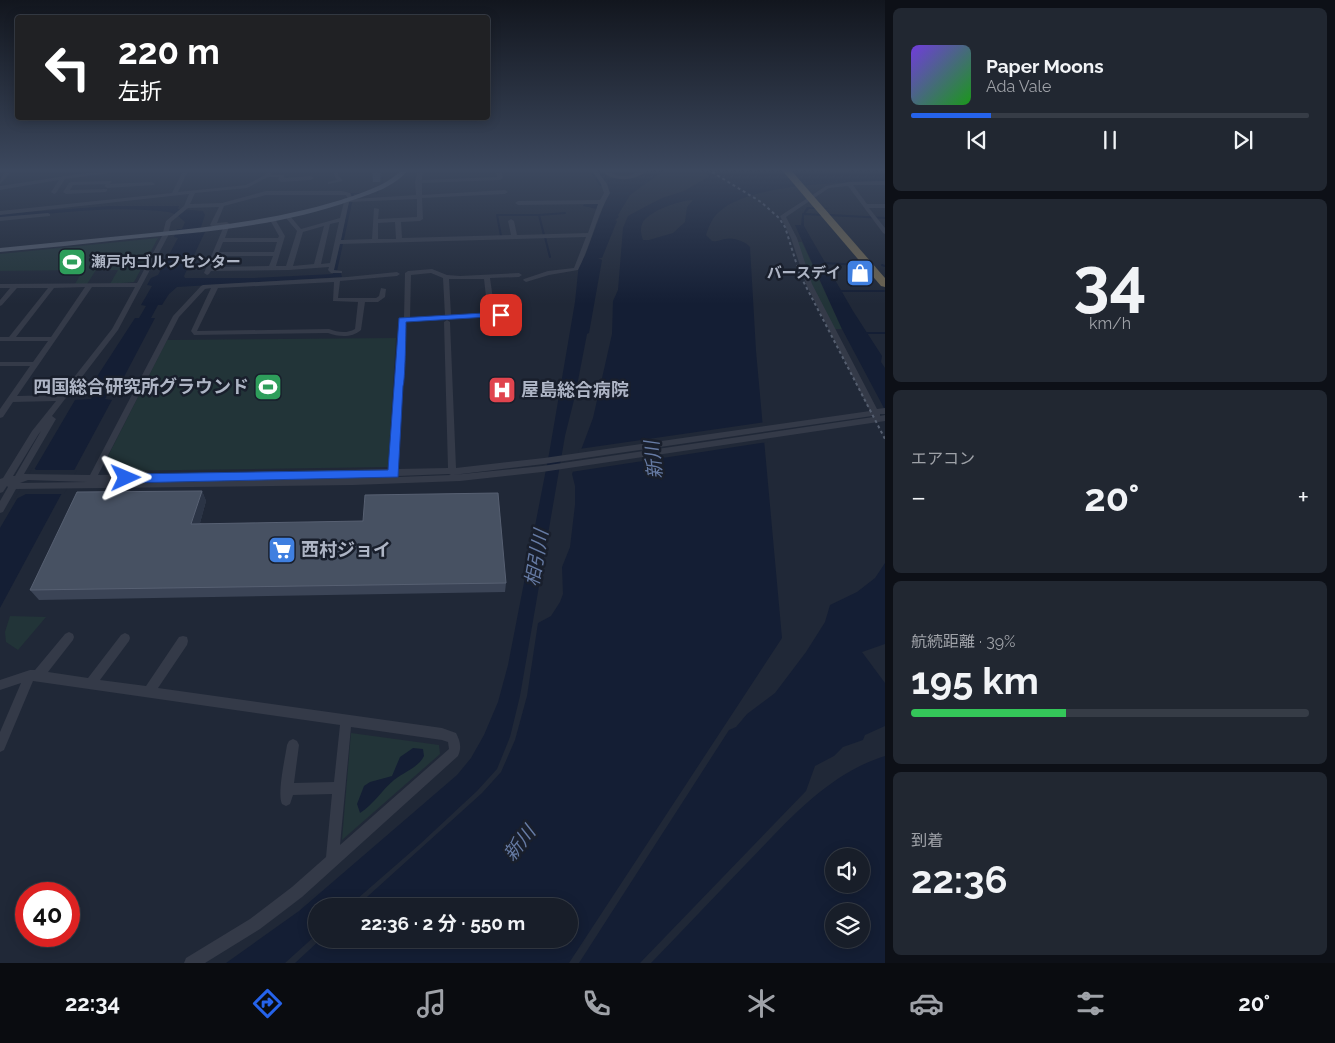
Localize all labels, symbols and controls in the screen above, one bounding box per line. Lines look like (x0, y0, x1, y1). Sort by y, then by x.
text: 220 m (118, 31, 220, 72)
icon: left (35, 35, 100, 100)
text: Paper Moons (986, 55, 1104, 77)
text: Ada Vale (986, 77, 1051, 96)
text: 左折 (118, 78, 162, 104)
icon: previous (963, 126, 991, 154)
icon: pause (1096, 126, 1124, 154)
icon: next (1229, 126, 1257, 154)
text: 34 (1073, 243, 1147, 319)
sports icon: 瀬戸内ゴルフセンター (57, 247, 87, 277)
place label: 瀬戸内ゴルフセンター (91, 253, 241, 271)
shop icon: バースデイ (845, 258, 875, 288)
place label: バースデイ (767, 264, 841, 282)
pin (480, 294, 522, 336)
icon: arrive (487, 301, 515, 329)
text: km/h (1089, 314, 1131, 333)
sports icon: 四国総合研究所グラウンド (253, 372, 283, 402)
hospital icon: 屋島総合病院 (487, 375, 517, 405)
place label: 四国総合研究所グラウンド (33, 376, 249, 397)
place label: 屋島総合病院 (521, 379, 629, 400)
water label: 新川 (640, 438, 666, 480)
text: エアコン (911, 449, 975, 468)
position arrow (99, 451, 151, 503)
text: 20° (1084, 475, 1139, 520)
text: − (911, 481, 926, 514)
text: + (1297, 481, 1309, 514)
water label: 相引川 (520, 526, 552, 588)
supermarket icon: 西村ジョイ (267, 535, 297, 565)
place label: 西村ジョイ (301, 539, 391, 560)
text: 航続距離 · 39% (911, 632, 1016, 651)
text: 195 km (911, 658, 1039, 703)
water label: 新川 (499, 820, 541, 865)
text: 到着 (911, 831, 943, 850)
map controls (825, 848, 870, 948)
button: sound (825, 848, 870, 893)
text: 22:36 (911, 857, 1008, 902)
speed limit sign: 40 (15, 882, 80, 947)
button: layers (825, 903, 870, 948)
text: 22:36 · 2 分 · 550 m (361, 912, 525, 934)
icon: directions (250, 986, 285, 1021)
icon: music (414, 986, 449, 1021)
icon: phone (579, 986, 614, 1021)
icon: climate (744, 986, 779, 1021)
icon: car (909, 986, 944, 1021)
icon: filters (1073, 986, 1108, 1021)
text: 22:34 (65, 990, 120, 1016)
text: 20° (1238, 990, 1270, 1016)

